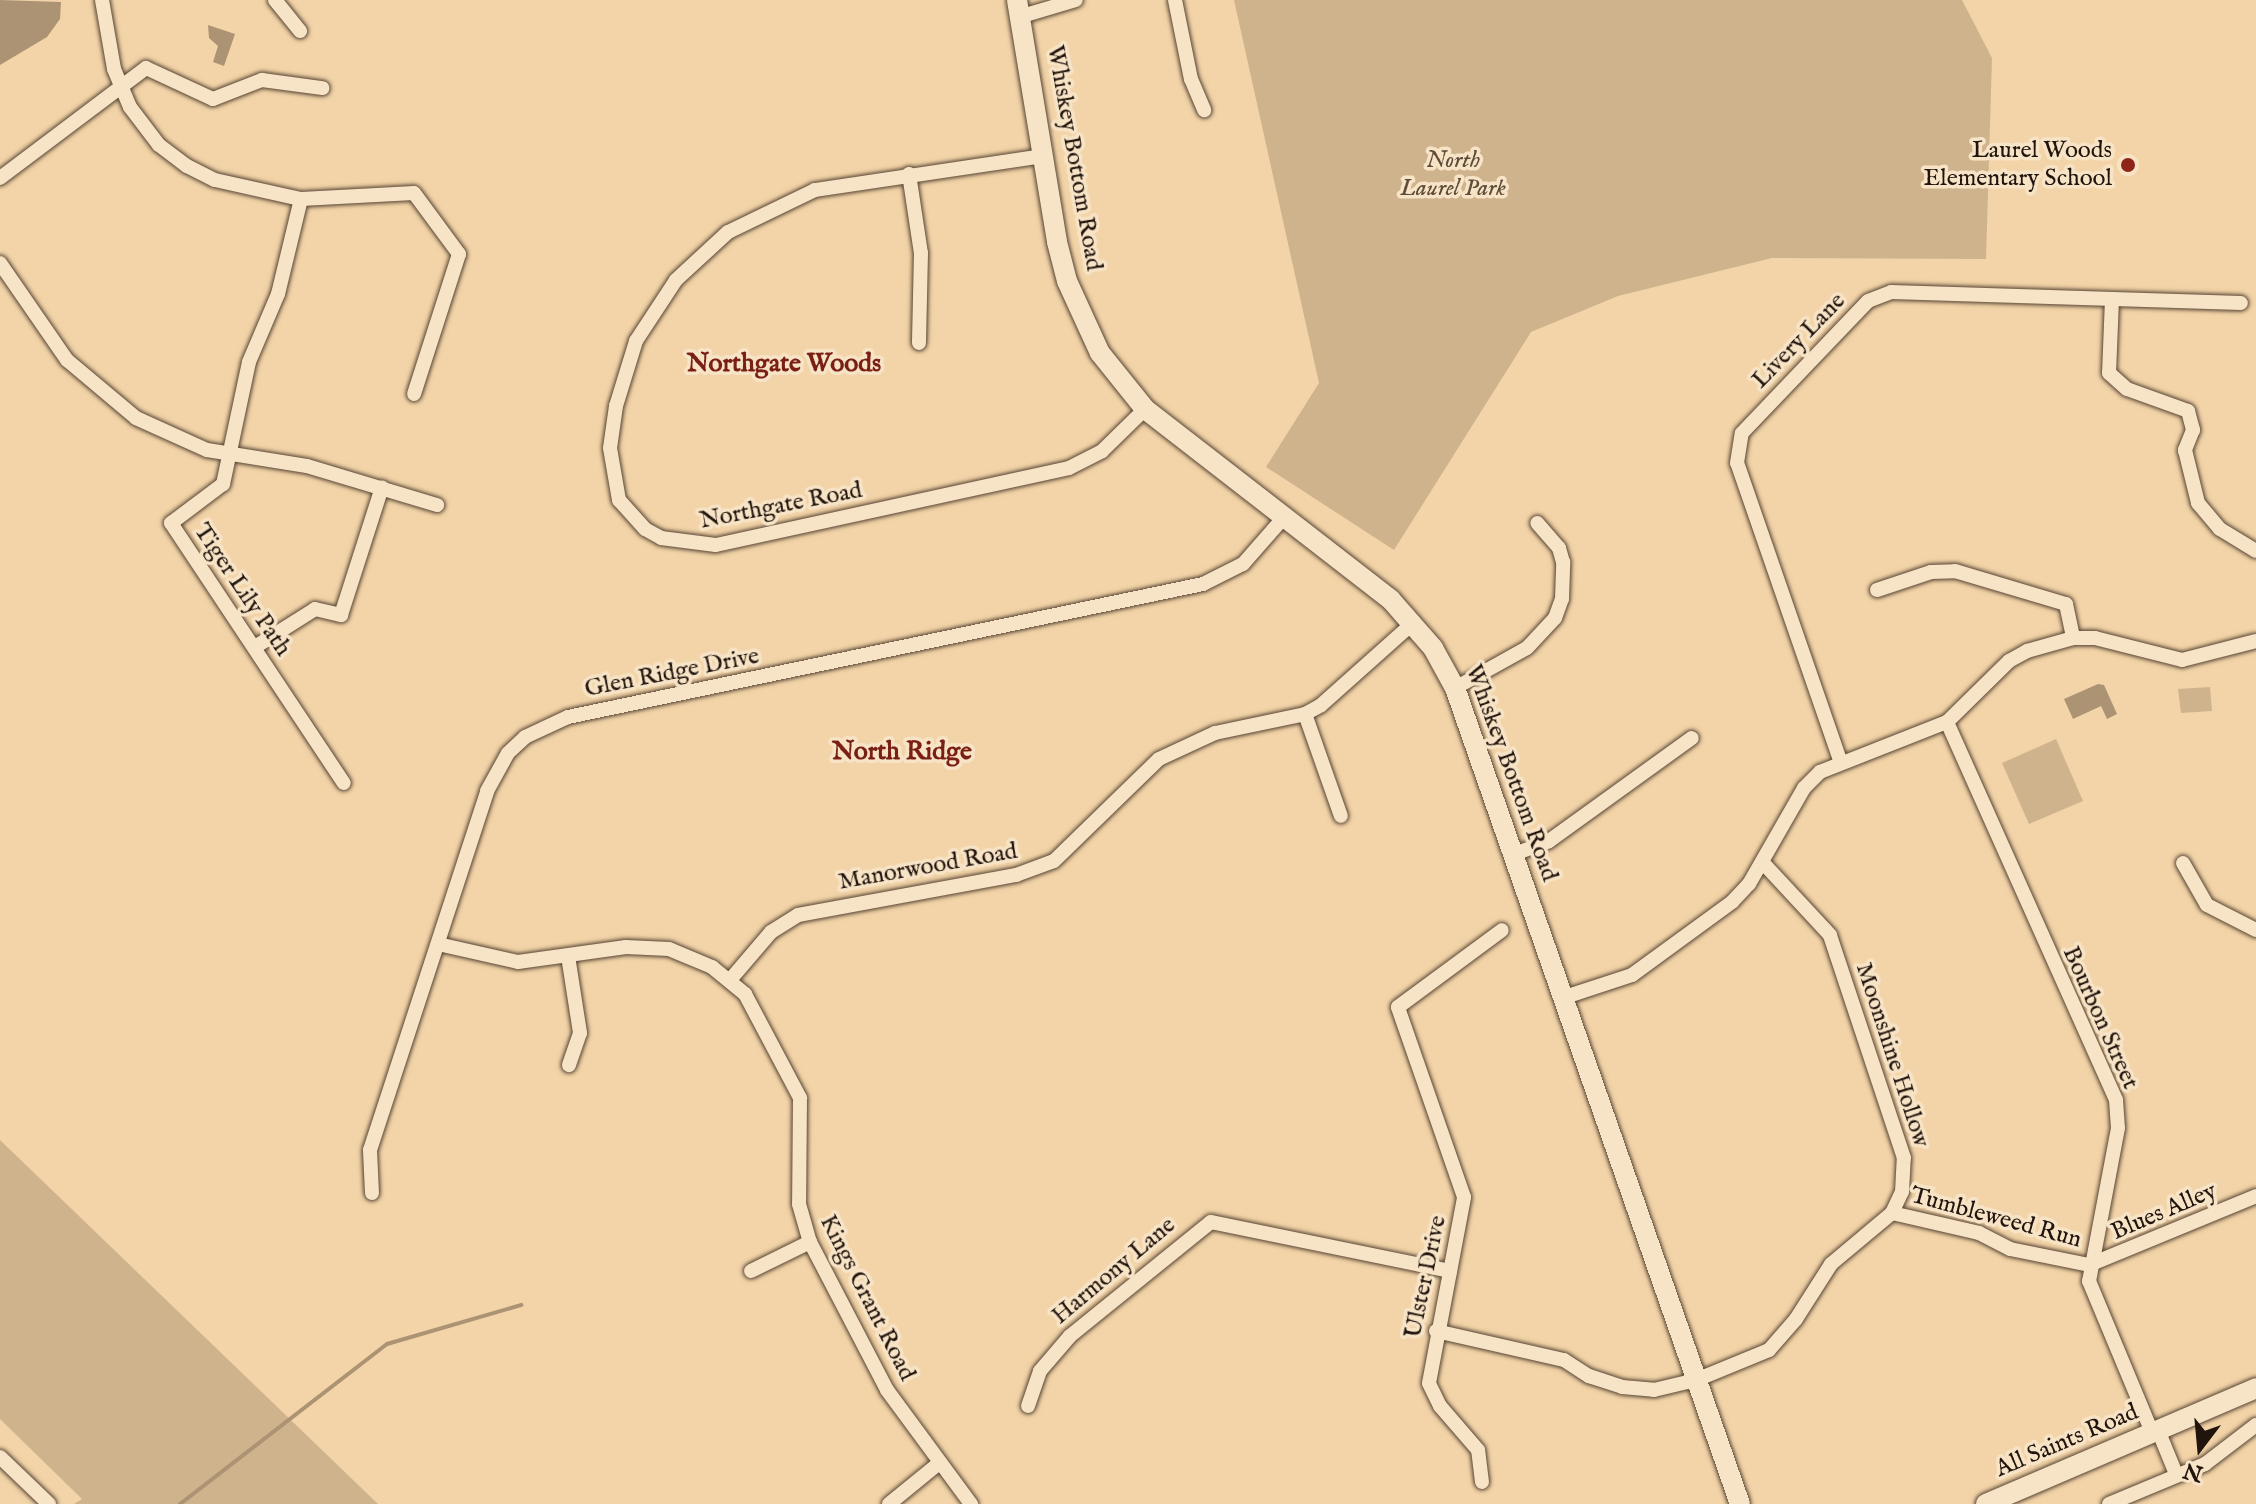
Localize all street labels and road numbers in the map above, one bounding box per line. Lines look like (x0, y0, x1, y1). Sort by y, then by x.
street label: Whiskey Bottom Road (1040, 43, 1108, 273)
street label: Livery Lane (1746, 287, 1852, 395)
street label: Northgate Road (697, 476, 865, 536)
street label: Tiger Lily Path (187, 518, 297, 662)
street label: Glen Ridge Drive (582, 642, 762, 704)
street label: Whiskey Bottom Road (1458, 661, 1564, 885)
street label: Manorwood Road (836, 837, 1020, 897)
street label: Bourbon Street (2056, 942, 2144, 1094)
street label: Moonshine Hollow (1849, 959, 1935, 1151)
street label: Blues Alley (2107, 1177, 2221, 1247)
street label: Tumbleweed Run (1907, 1181, 2085, 1255)
street label: Kings Grant Road (813, 1210, 921, 1386)
street label: Harmony Lane (1047, 1211, 1181, 1331)
street label: Ulster Drive (1399, 1213, 1453, 1341)
street label: All Saints Road (1991, 1398, 2143, 1484)

